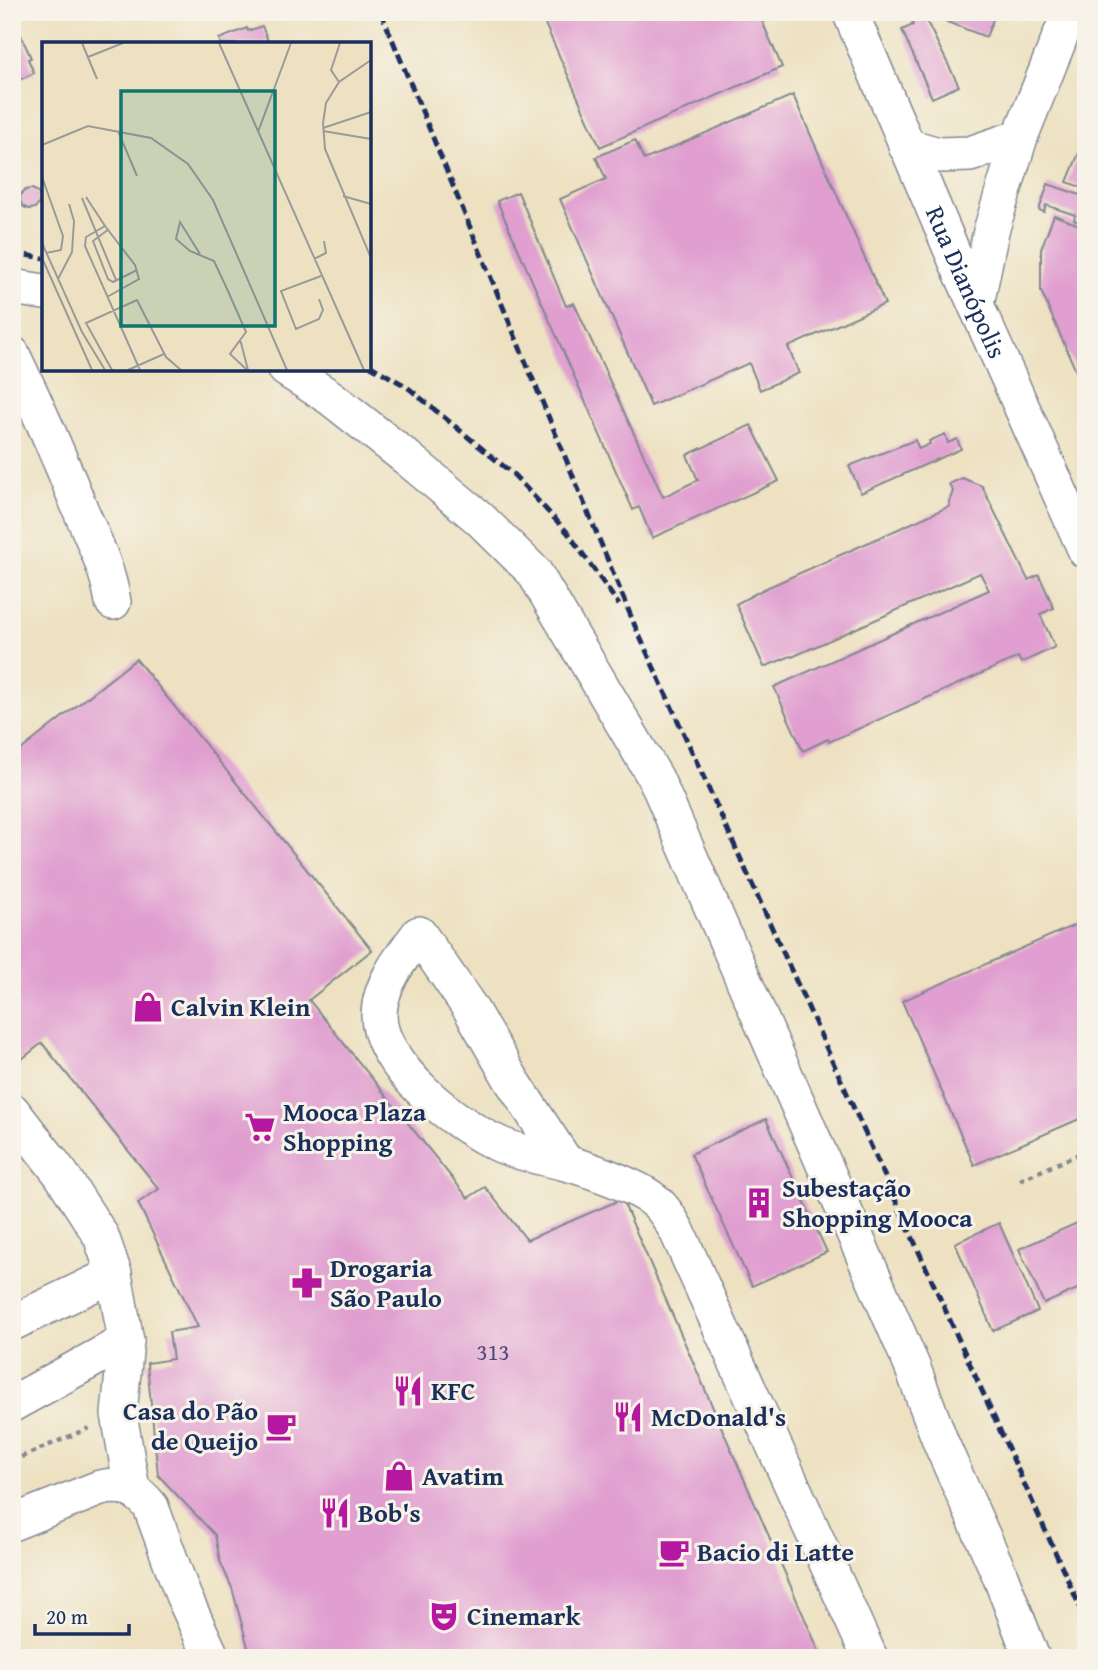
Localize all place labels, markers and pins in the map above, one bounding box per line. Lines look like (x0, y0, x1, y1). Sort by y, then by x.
place label: Calvin Klein (171, 987, 311, 1026)
shop icon: Calvin Klein (131, 990, 165, 1024)
place label: Mooca Plaza Shopping (283, 1092, 427, 1161)
supermarket icon: Mooca Plaza Shopping (243, 1110, 277, 1144)
place label: Subestação Shopping Mooca (782, 1168, 973, 1237)
building icon: Subestação Shopping Mooca (742, 1186, 776, 1220)
place label: Drogaria São Paulo (330, 1248, 442, 1317)
pharmacy icon: Drogaria São Paulo (290, 1266, 324, 1300)
place label: KFC (431, 1371, 476, 1410)
restaurant icon: KFC (391, 1374, 425, 1408)
place label: Casa do Pão de Queijo (123, 1391, 258, 1460)
place label: McDonald's (651, 1397, 786, 1436)
restaurant icon: McDonald's (611, 1400, 645, 1434)
cafe icon: Casa do Pão de Queijo (264, 1409, 298, 1443)
place label: Avatim (422, 1456, 504, 1495)
shop icon: Avatim (382, 1459, 416, 1493)
place label: Bob's (358, 1493, 421, 1532)
restaurant icon: Bob's (318, 1496, 352, 1530)
place label: Bacio di Latte (697, 1532, 854, 1571)
cafe icon: Bacio di Latte (657, 1535, 691, 1569)
place label: Cinemark (467, 1596, 580, 1635)
theatre icon: Cinemark (427, 1599, 461, 1633)

